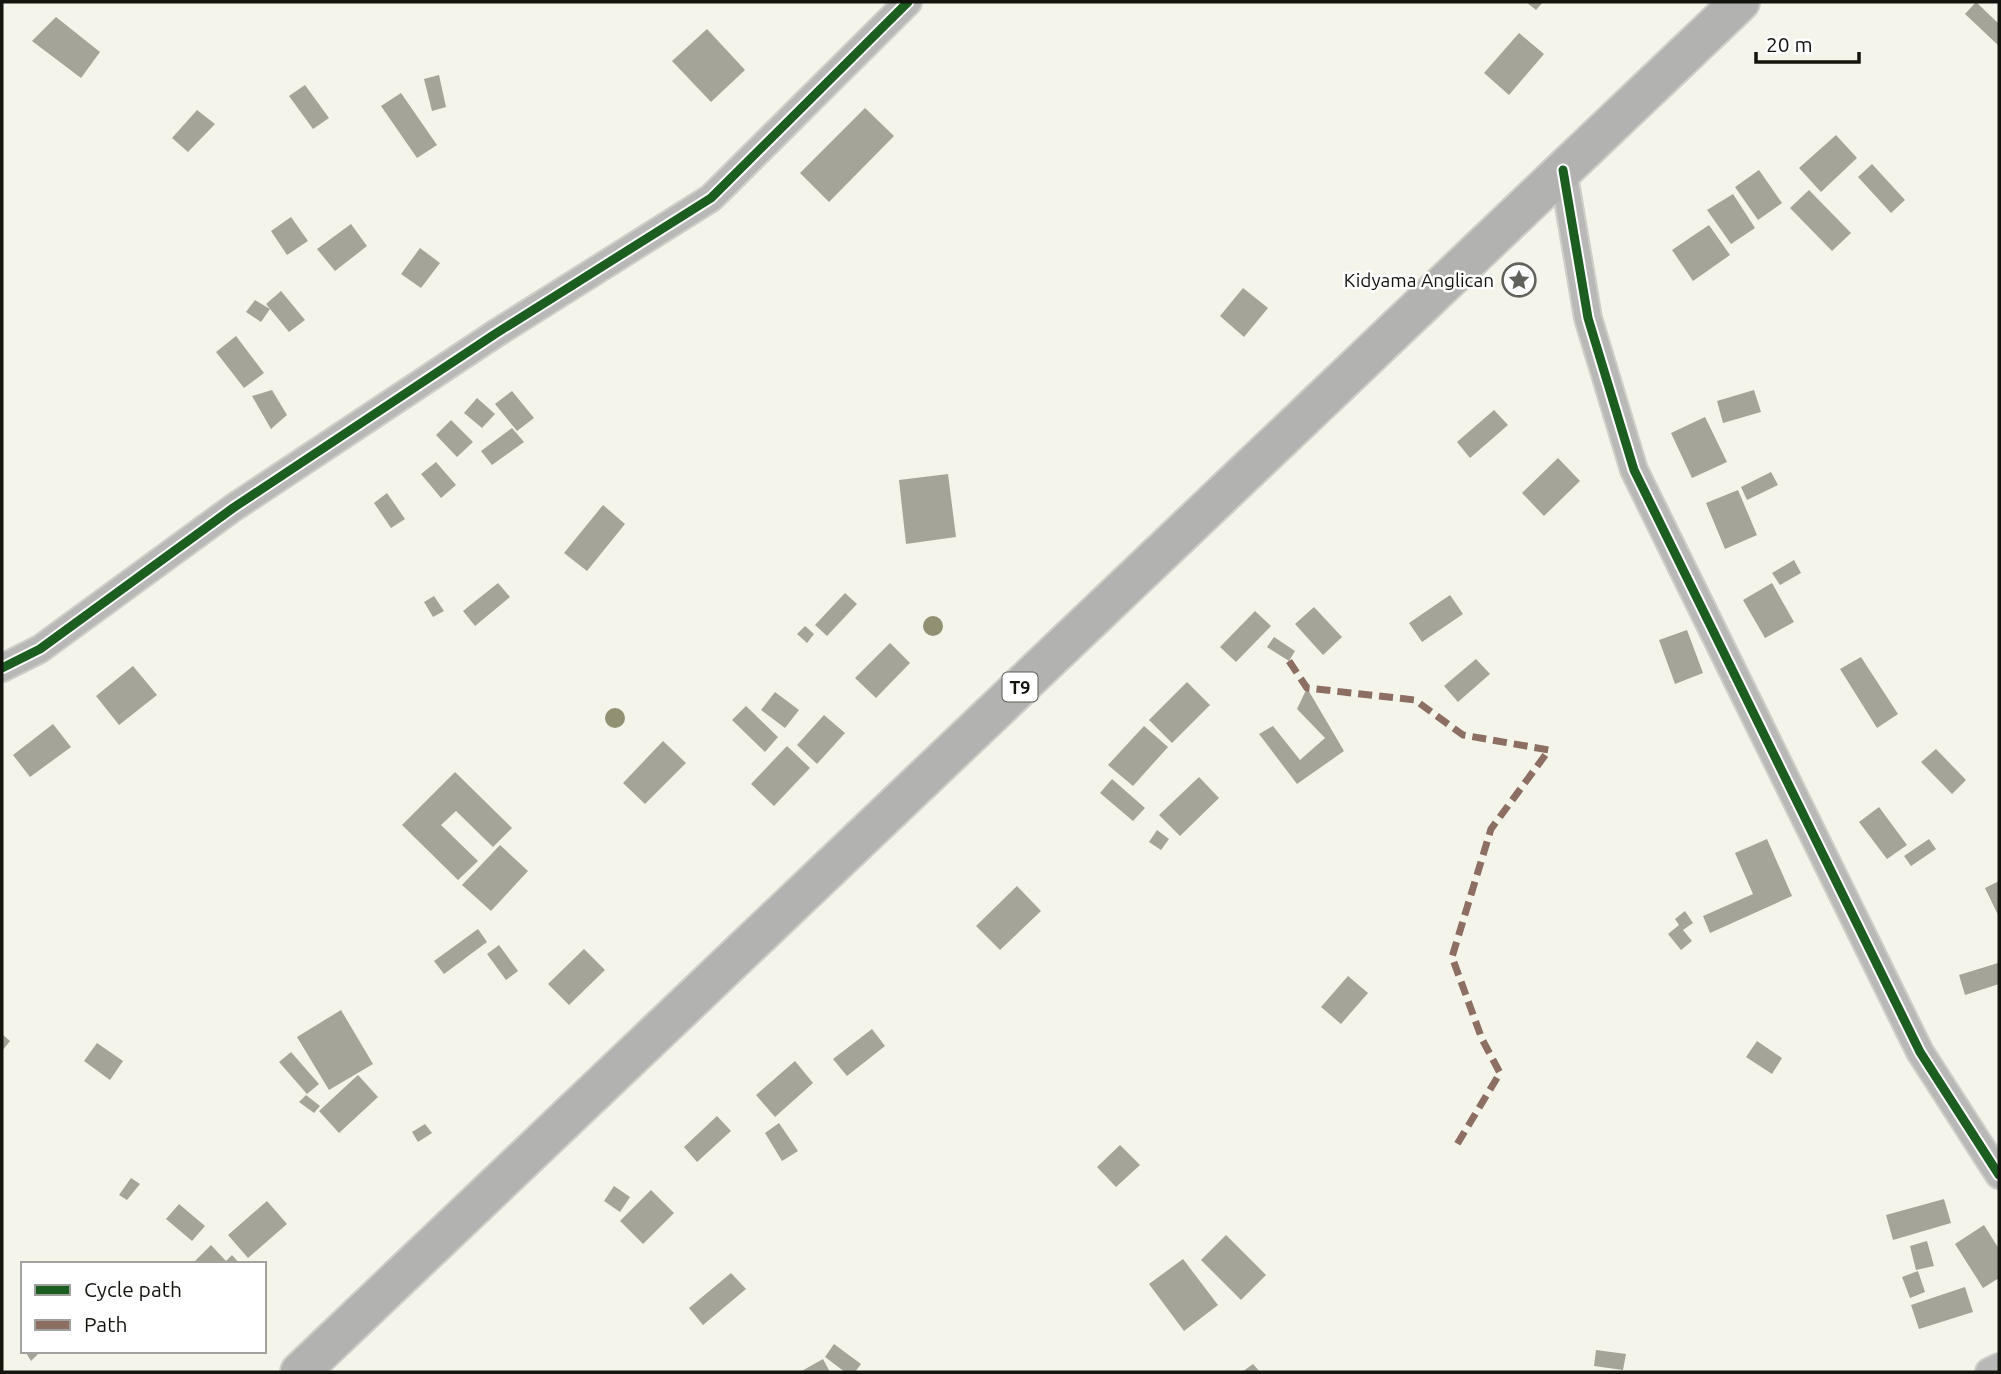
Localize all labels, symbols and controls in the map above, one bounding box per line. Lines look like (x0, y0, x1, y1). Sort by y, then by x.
scale bar (1756, 21, 1859, 65)
text: 20 m (1766, 32, 1813, 56)
place icon: Kidyama Anglican (1500, 261, 1538, 299)
place label: Kidyama Anglican (1344, 269, 1494, 291)
road number: T9 (1002, 672, 1038, 702)
legend (21, 1262, 266, 1353)
text: Cycle path (84, 1277, 182, 1301)
text: Path (84, 1312, 127, 1336)

